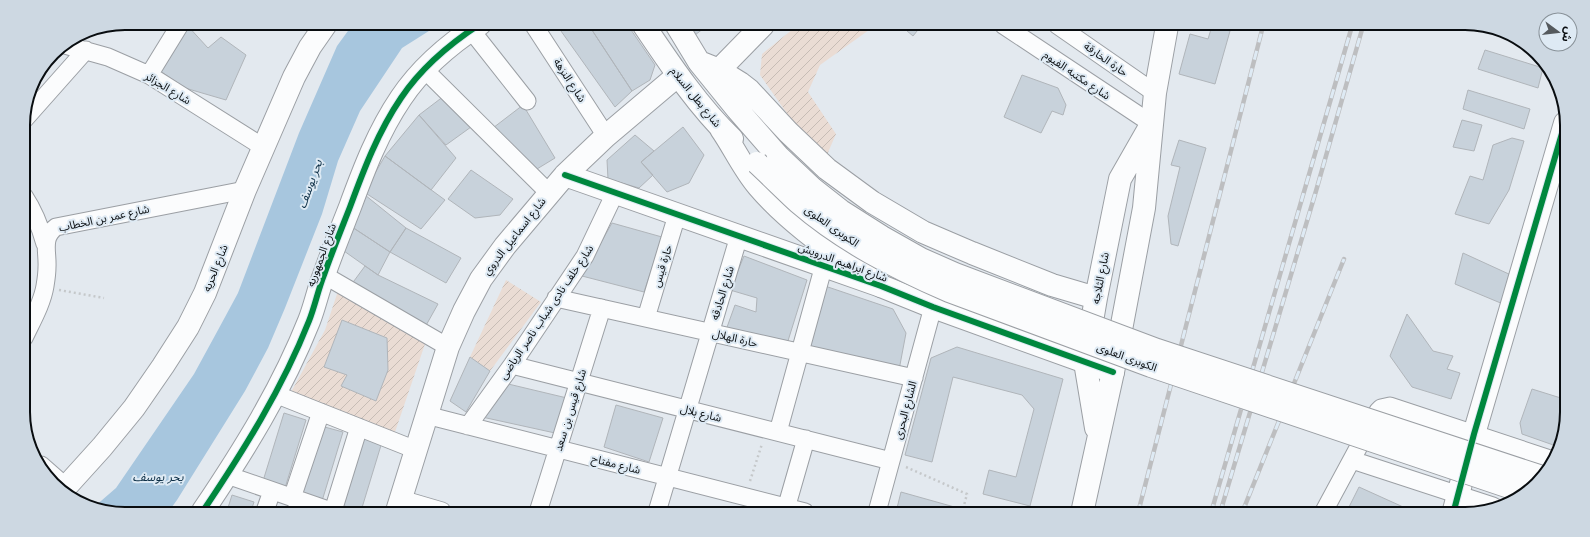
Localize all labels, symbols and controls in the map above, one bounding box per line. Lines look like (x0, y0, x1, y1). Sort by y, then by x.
north arrow (1538, 12, 1578, 52)
text: ش (1559, 25, 1576, 44)
street label: حارة الخارقة (1081, 39, 1131, 80)
street label: شارع مكتبه الفيوم (1040, 47, 1113, 104)
street label: شارع النزهة (550, 55, 590, 105)
street label: شارع بطل السلام (667, 64, 725, 131)
street label: شارع الجزائر (141, 68, 194, 108)
water label: بحر يوسف (294, 157, 326, 210)
street label: شارع اسماعيل الدروي (479, 194, 551, 279)
street label: شارع عمر بن الخطاب (57, 201, 151, 235)
street label: الكوبرى العلوى (802, 202, 862, 250)
street label: شارع الجمهوريه (303, 221, 340, 289)
street label: شارع ابراهيم الدرويش (796, 239, 890, 287)
street label: شارع الحريه (199, 242, 232, 294)
street label: شارع خلف نادى شباب ناصر الرياضى (496, 242, 597, 383)
street label: حارة قيس (649, 243, 675, 289)
street label: شارع الثلاجه (1088, 251, 1113, 305)
street label: شارع الحادقه (707, 264, 738, 322)
street label: حارة الهلال (711, 326, 760, 350)
street label: الكوبرى العلوى (1095, 340, 1159, 374)
street label: شارع قيس بن سعد (551, 367, 590, 453)
street label: الشارع البحرى (891, 379, 920, 441)
street label: شارع بلال (679, 401, 723, 426)
street label: شارع مفتاح (590, 451, 642, 478)
water label: بحر يوسف (133, 469, 184, 484)

